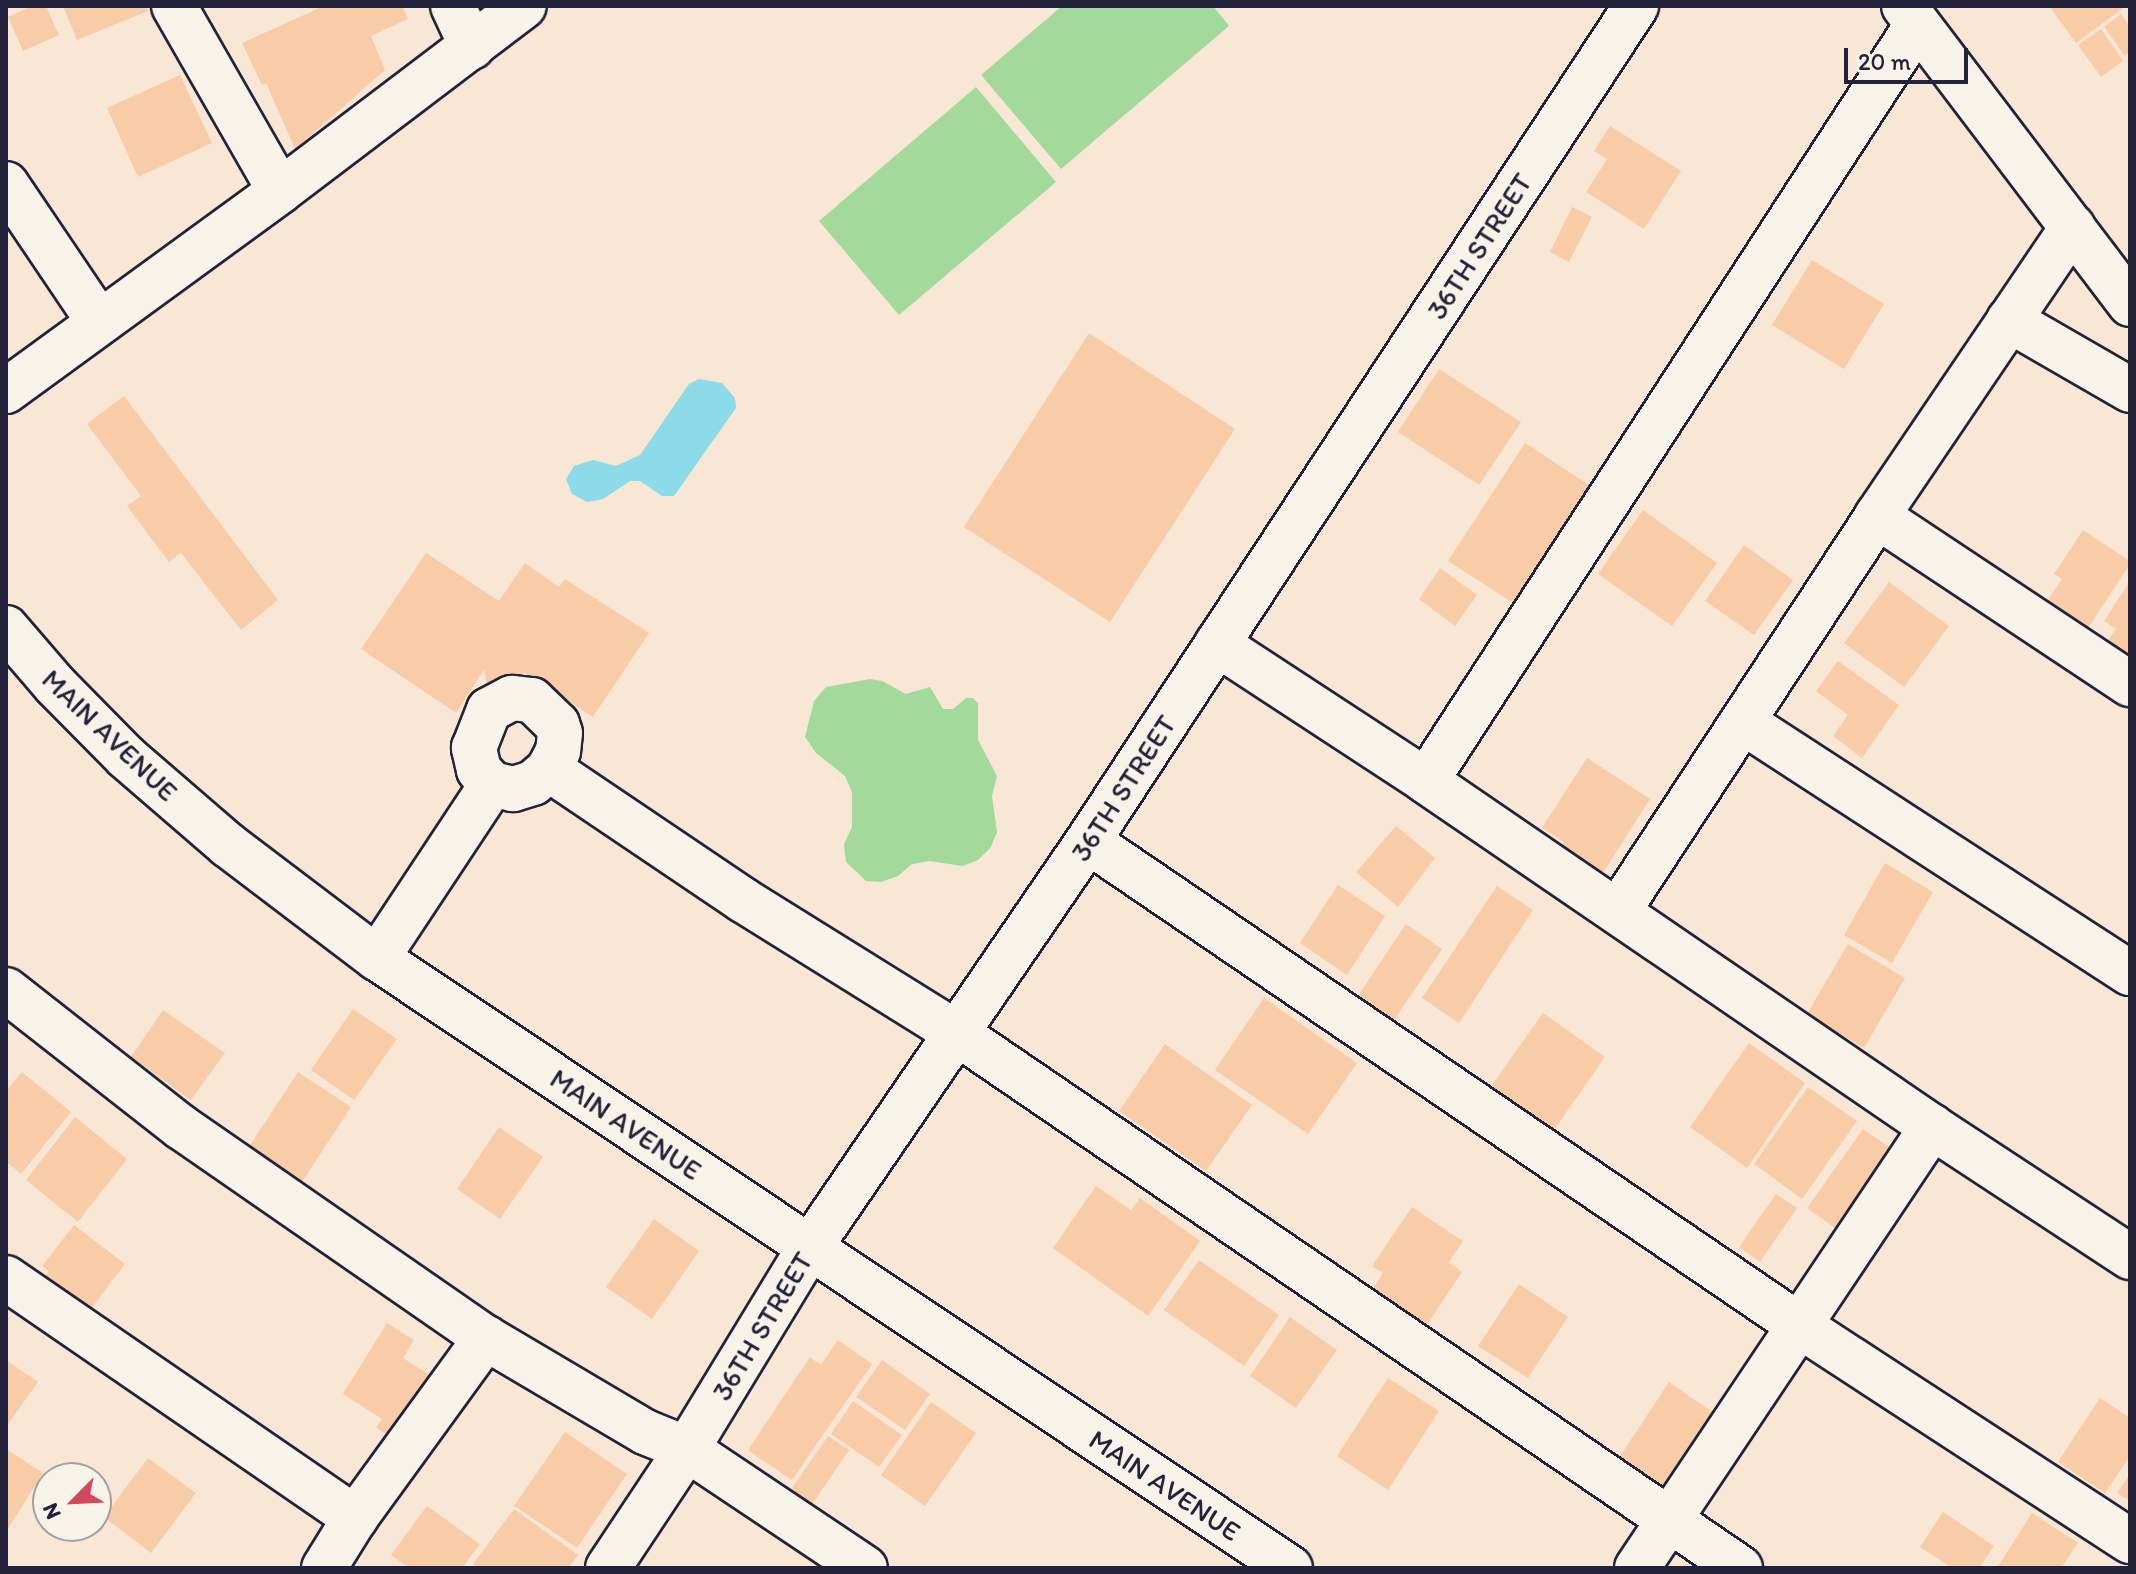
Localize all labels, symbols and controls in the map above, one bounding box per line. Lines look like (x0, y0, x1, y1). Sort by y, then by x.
scale bar (1848, 32, 1972, 82)
text: 20 m (1858, 47, 1911, 76)
street label: 36TH STREET (1419, 167, 1539, 325)
street label: MAIN AVENUE (36, 662, 184, 808)
street label: 36TH STREET (1063, 709, 1183, 867)
street label: MAIN AVENUE (544, 1061, 708, 1187)
street label: 36TH STREET (705, 1246, 819, 1406)
street label: MAIN AVENUE (1083, 1422, 1247, 1548)
north arrow (32, 1462, 112, 1542)
text: N (36, 1499, 67, 1523)

